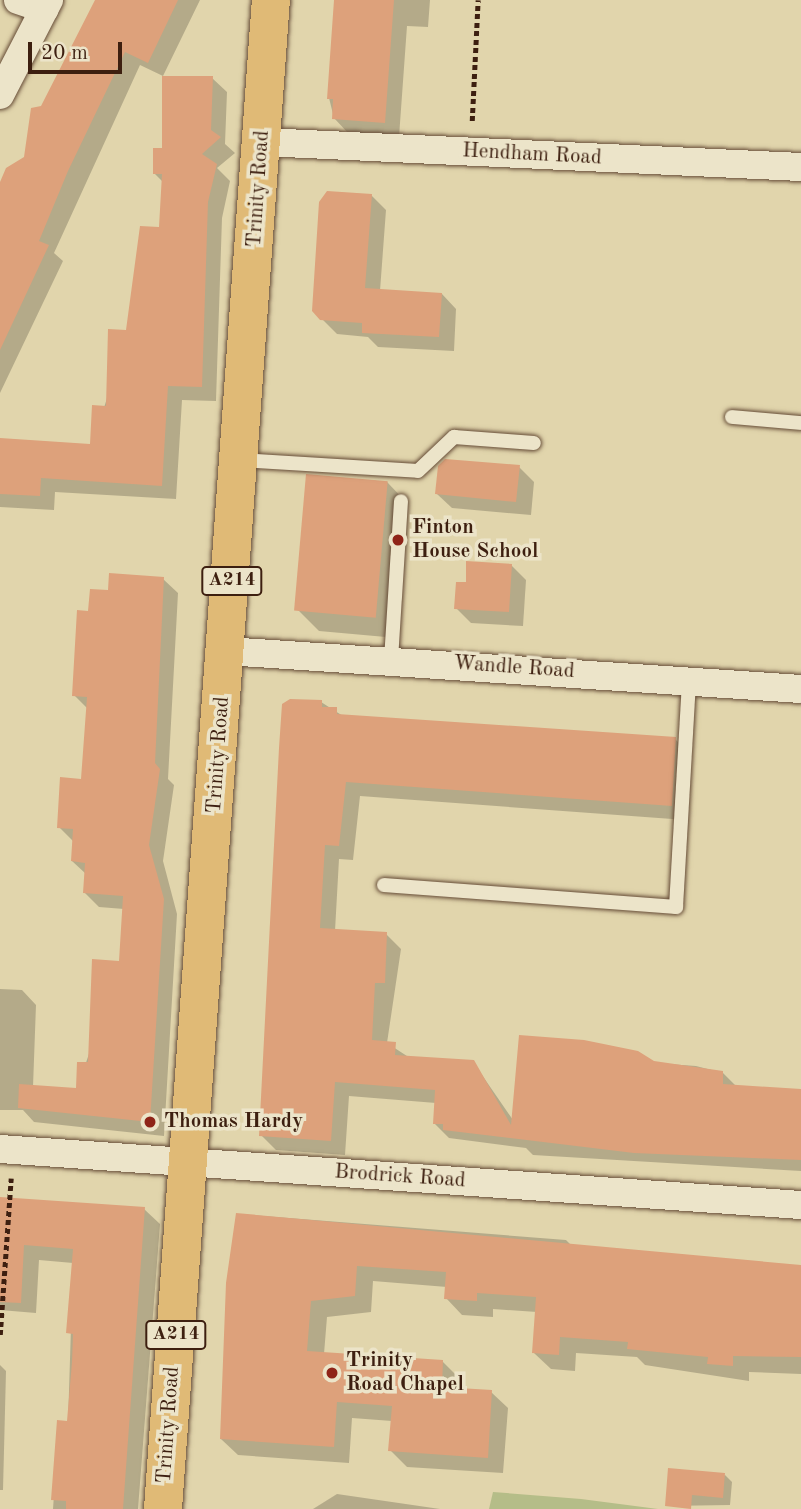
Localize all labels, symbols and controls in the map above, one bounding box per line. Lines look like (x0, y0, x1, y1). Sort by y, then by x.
scale bar (32, 28, 126, 72)
text: 20 m (41, 43, 88, 64)
street label: Trinity Road (242, 130, 276, 248)
street label: Hendham Road (462, 139, 602, 171)
place label: Finton House School (412, 515, 539, 565)
marker: Finton House School (390, 532, 406, 548)
road number: A214 (201, 566, 264, 596)
street label: Wandle Road (453, 651, 575, 685)
street label: Trinity Road (202, 696, 236, 814)
place label: Thomas Hardy (164, 1109, 303, 1135)
marker: Thomas Hardy (142, 1114, 158, 1130)
street label: Brodrick Road (334, 1160, 466, 1194)
road number: A214 (144, 1320, 208, 1350)
place label: Trinity Road Chapel (346, 1348, 464, 1398)
marker: Trinity Road Chapel (324, 1365, 340, 1381)
street label: Trinity Road (152, 1366, 186, 1484)

